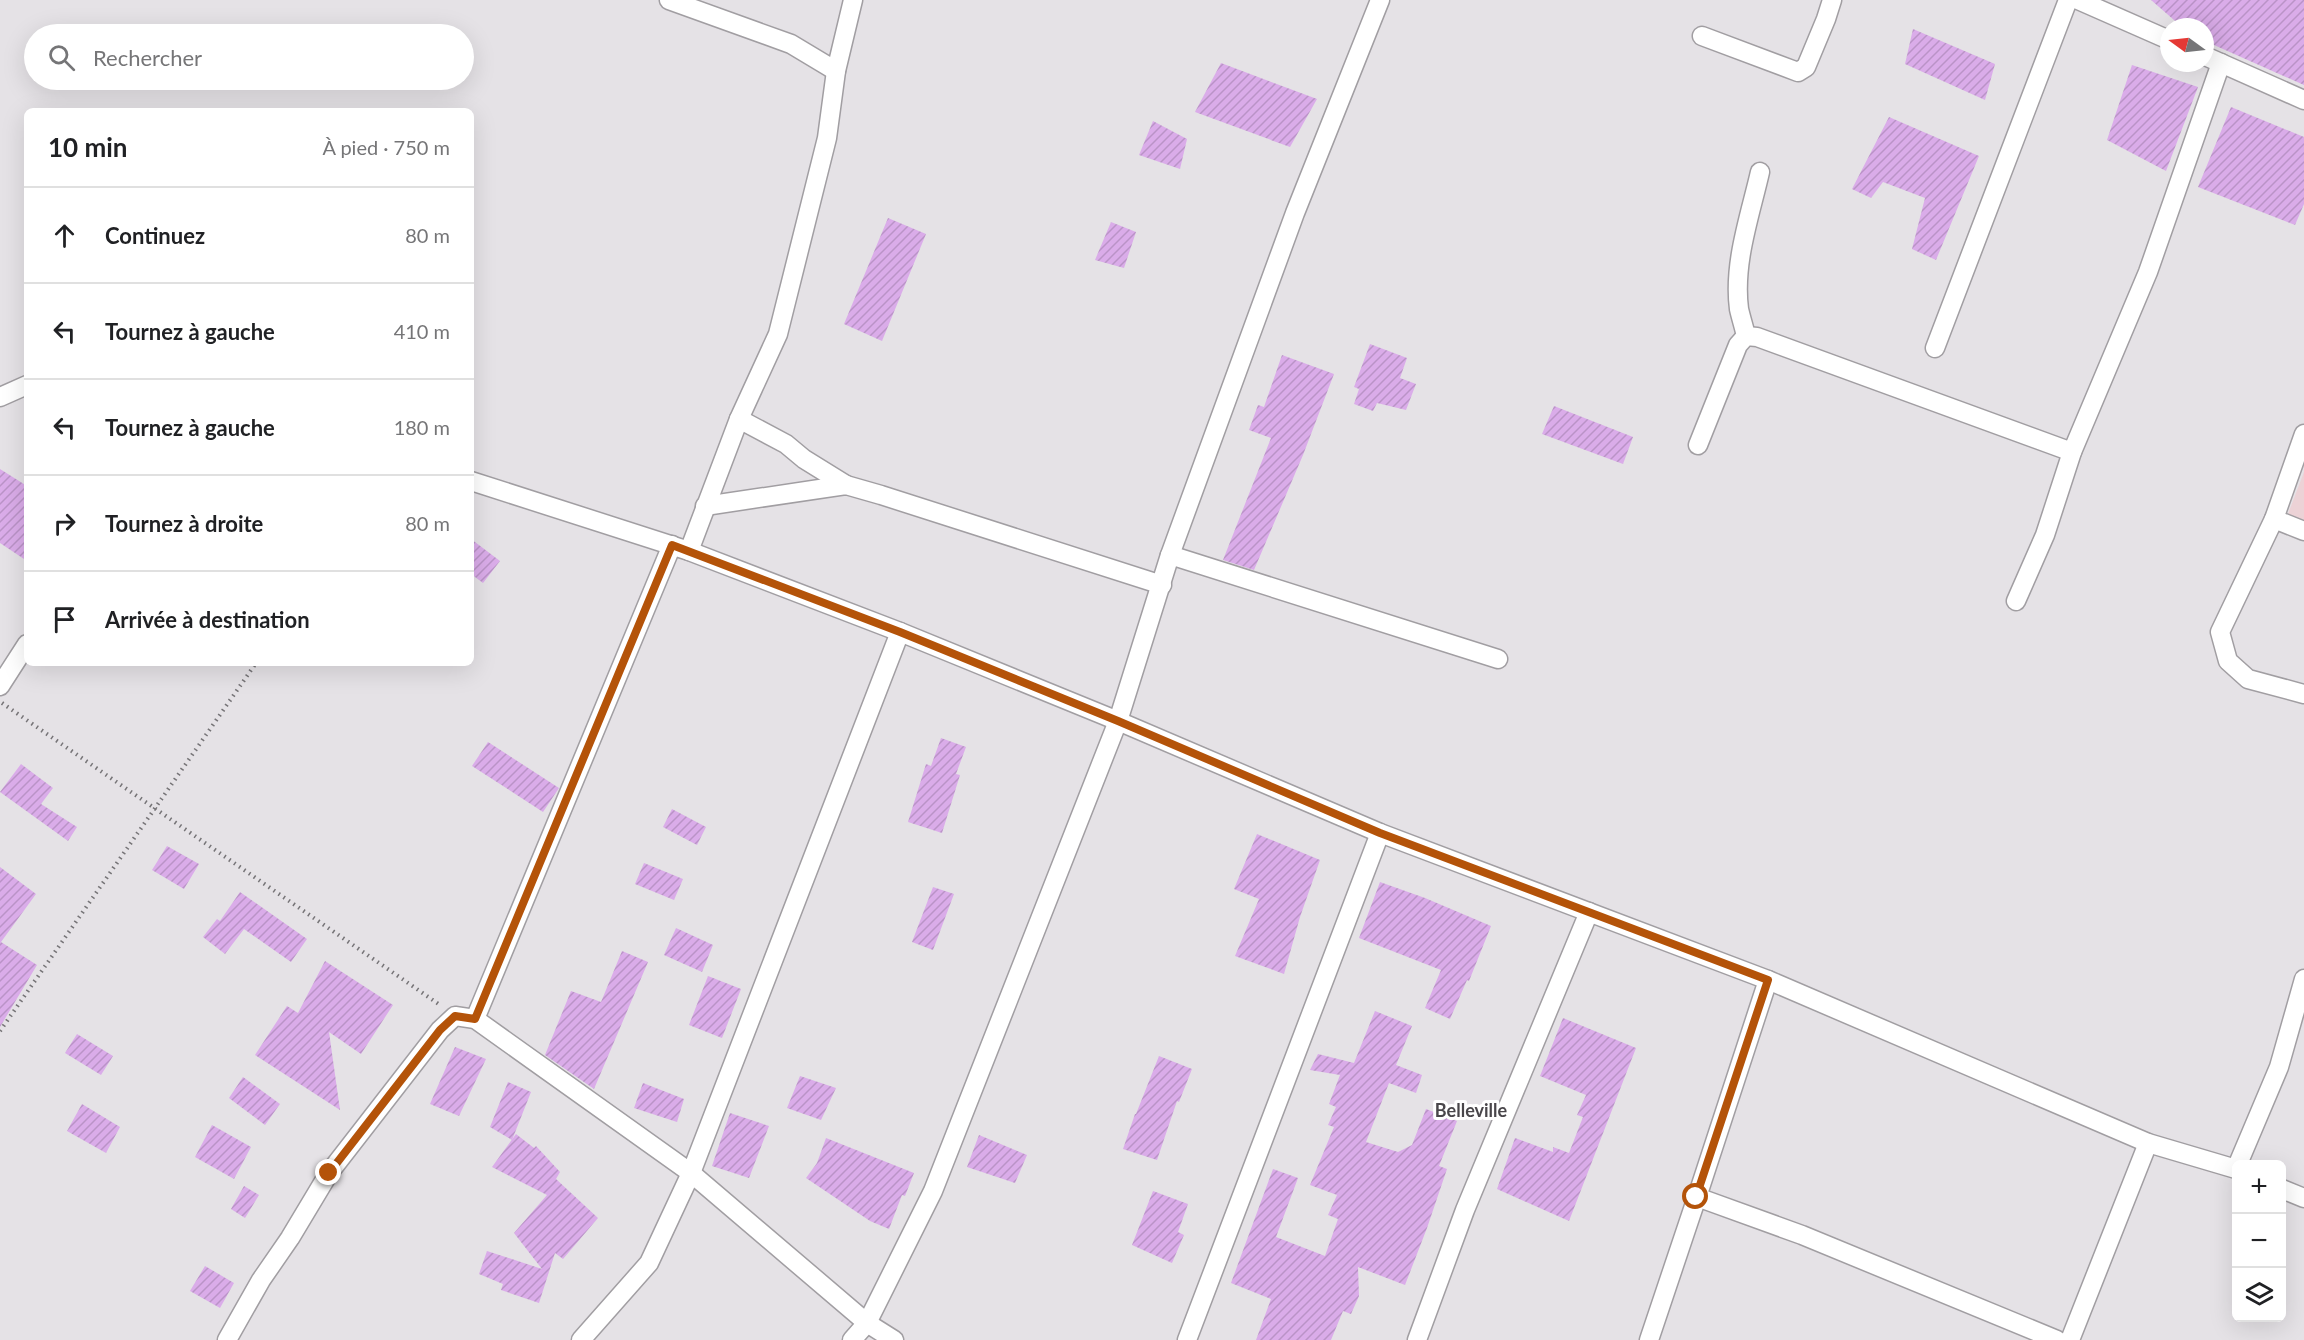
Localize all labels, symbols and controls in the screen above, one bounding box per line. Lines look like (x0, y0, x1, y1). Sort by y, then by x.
north arrow (2160, 18, 2214, 72)
search box (24, 24, 474, 90)
icon: search (45, 41, 78, 74)
text: Rechercher (93, 44, 202, 71)
text: 10 min (48, 131, 128, 163)
text: À pied · 750 m (322, 135, 450, 159)
icon: ahead (48, 219, 81, 252)
text: Continuez (105, 222, 205, 249)
text: 80 m (405, 223, 450, 247)
icon: left (48, 315, 81, 348)
text: Tournez à gauche (105, 318, 275, 345)
text: 410 m (394, 319, 450, 343)
icon: left (48, 411, 81, 444)
text: Tournez à gauche (105, 414, 275, 441)
text: 180 m (394, 415, 450, 439)
icon: right (48, 507, 81, 540)
text: Tournez à droite (105, 510, 263, 537)
text: 80 m (405, 511, 450, 535)
icon: arrive (48, 603, 81, 636)
text: Arrivée à destination (105, 606, 310, 633)
district label: Belleville (1435, 1099, 1508, 1121)
route end (315, 1159, 341, 1185)
map controls (2232, 1160, 2286, 1322)
button: + (2232, 1160, 2286, 1214)
route start (1682, 1183, 1708, 1209)
button: − (2232, 1214, 2286, 1268)
button: layers (2232, 1268, 2286, 1322)

